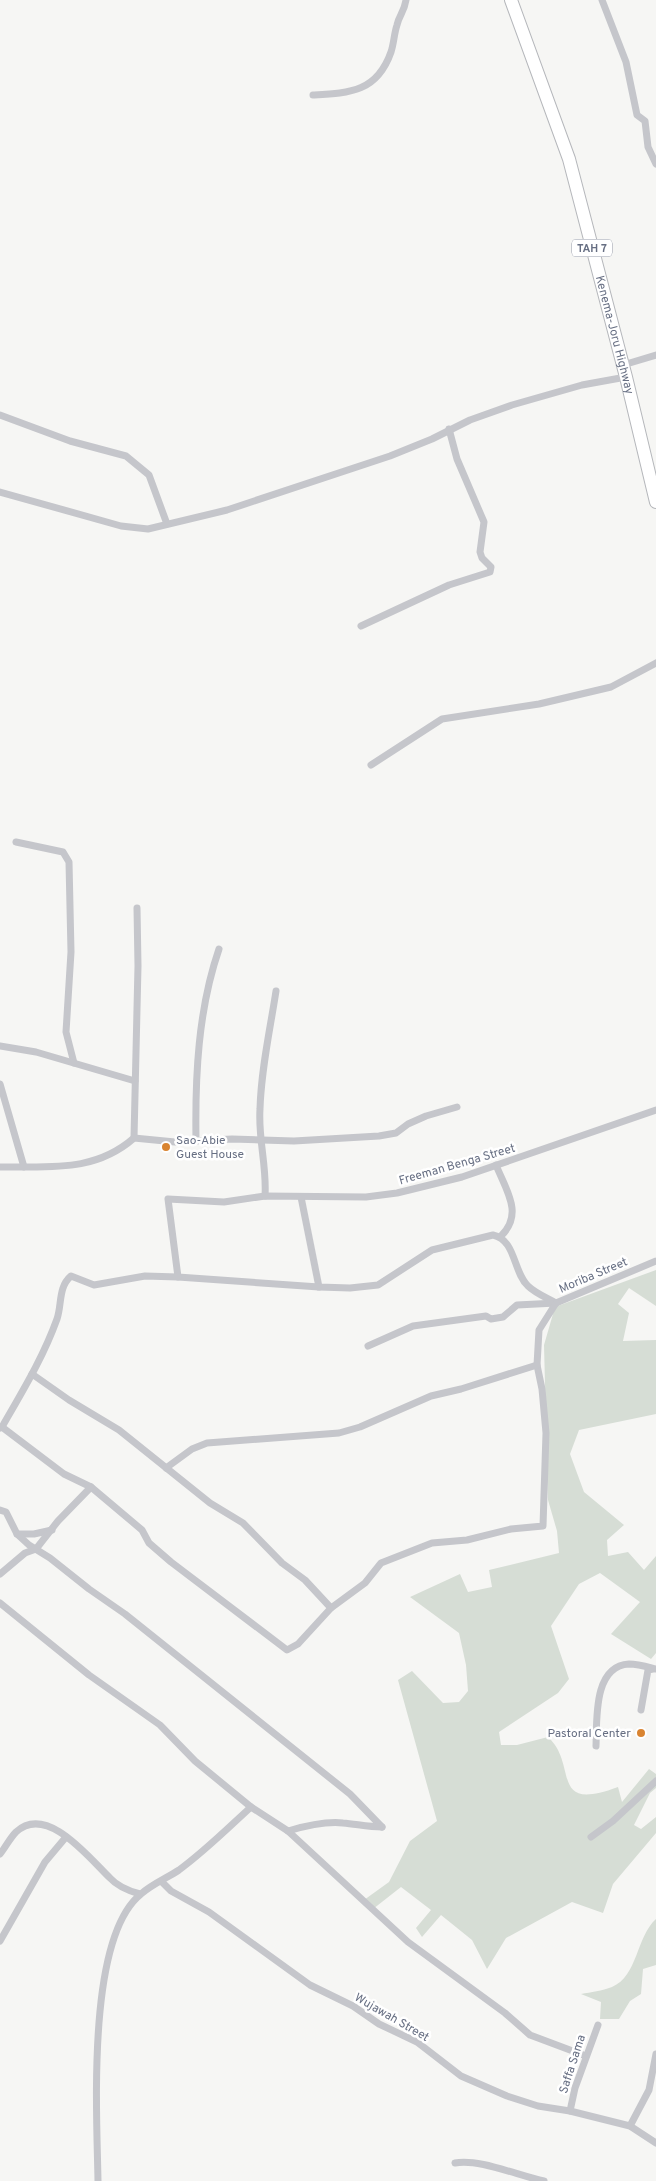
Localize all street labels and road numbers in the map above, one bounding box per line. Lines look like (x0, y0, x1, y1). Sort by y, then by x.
road number: TAH 7 (572, 240, 612, 256)
street label: Kenema-Joru Highway (591, 274, 637, 396)
street label: Freeman Benga Street (397, 1141, 517, 1189)
street label: Moriba Street (557, 1254, 630, 1298)
street label: Wujawah Street (351, 1990, 432, 2046)
street label: Saffa Sama (556, 2033, 590, 2096)

